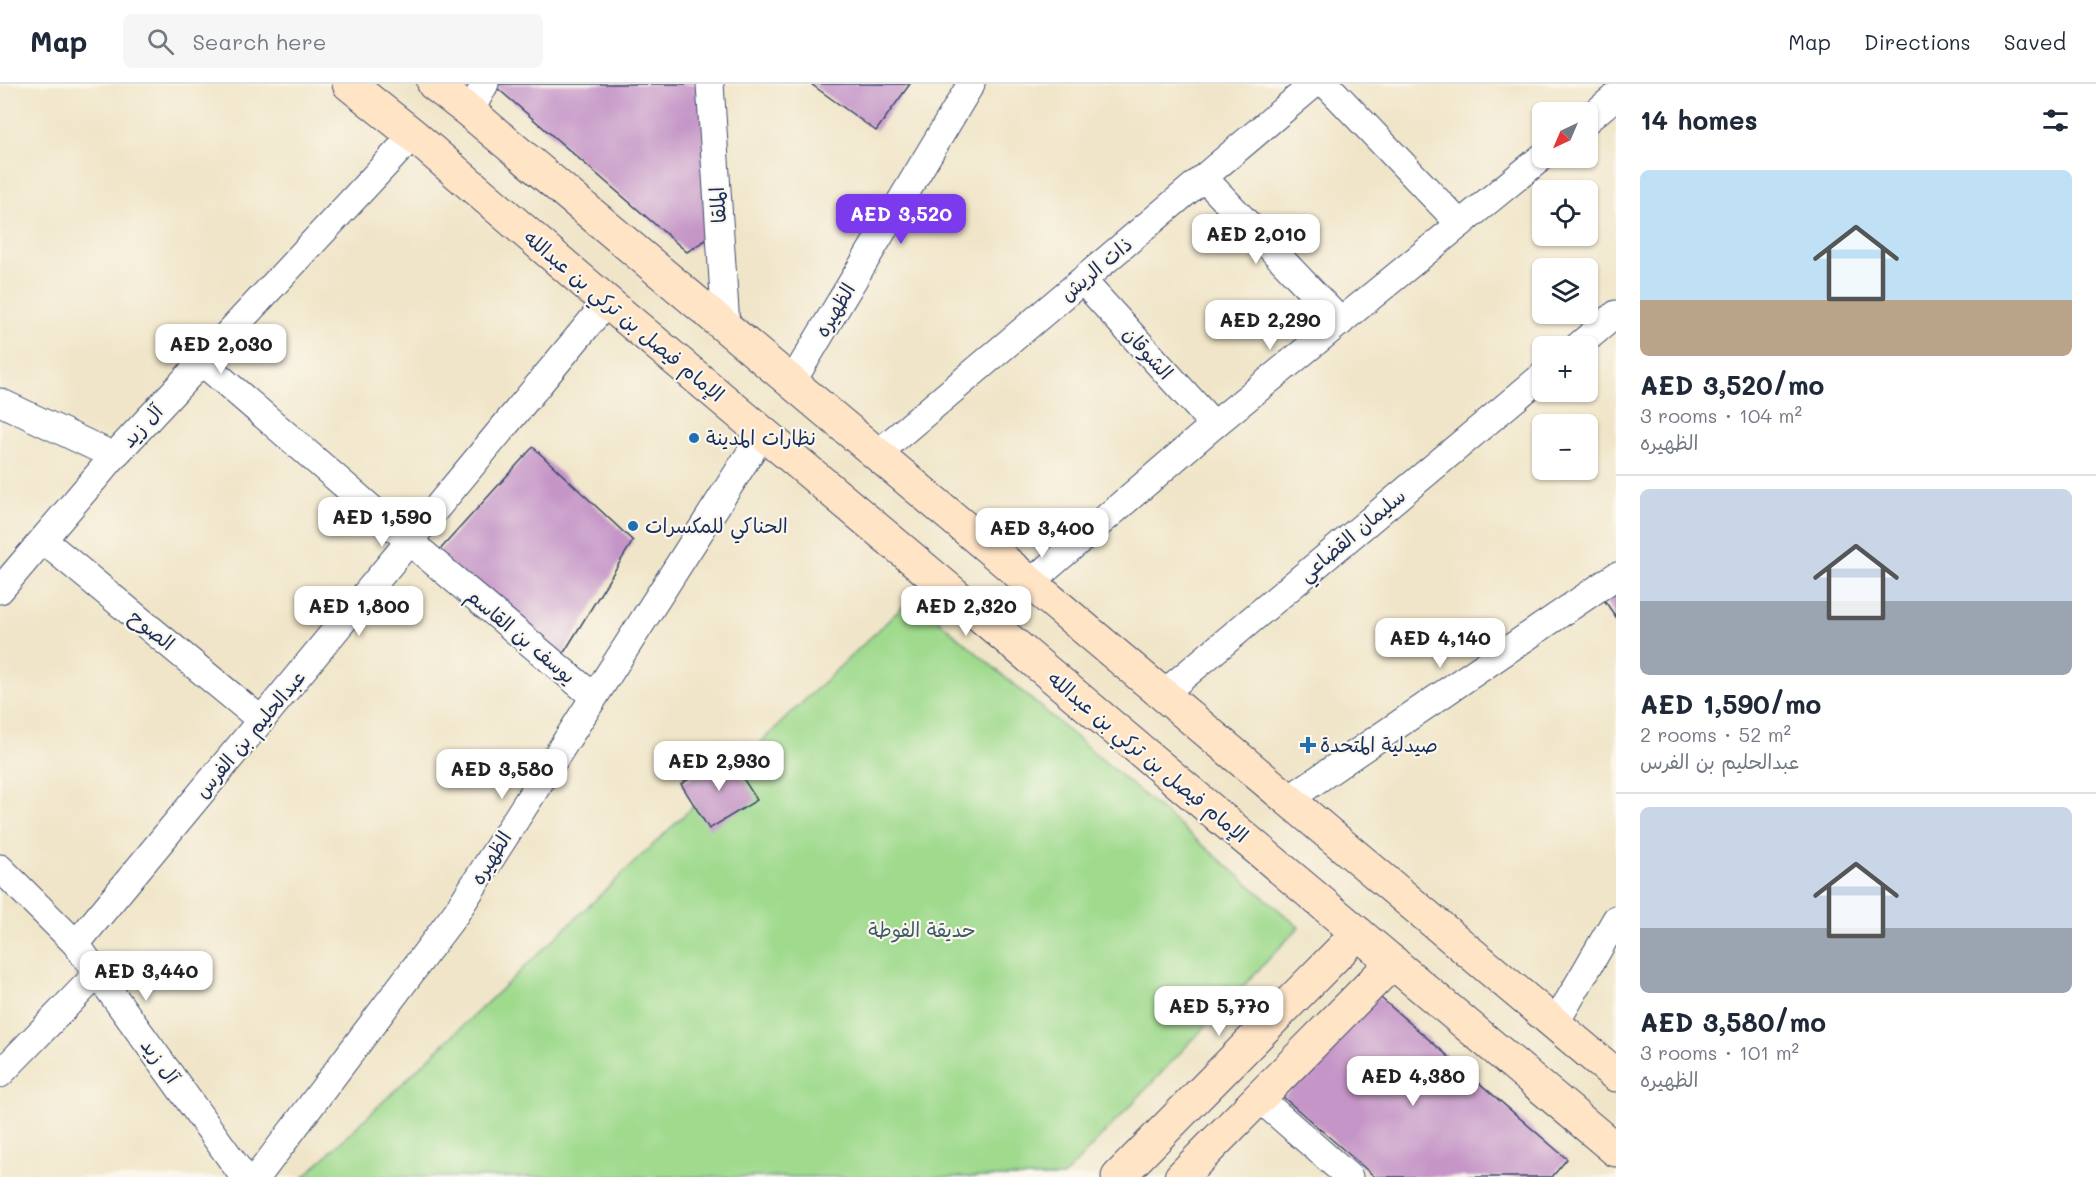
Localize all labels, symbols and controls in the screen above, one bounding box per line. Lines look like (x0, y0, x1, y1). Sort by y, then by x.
search box (123, 14, 543, 68)
text: Map (30, 23, 87, 59)
icon: search (144, 25, 177, 58)
text: Search here (192, 27, 326, 56)
text: Map (1788, 28, 1831, 55)
text: Directions (1864, 28, 1971, 55)
text: Saved (2004, 28, 2066, 55)
north arrow (1532, 102, 1598, 168)
map controls (1532, 102, 1598, 480)
text: 14 homes (1640, 103, 1758, 137)
icon: filters (2039, 104, 2072, 137)
button: locate (1532, 180, 1598, 246)
street label: الملقا (703, 186, 731, 224)
pin: AED 3,520 (832, 194, 970, 245)
text: AED 3,520 (850, 200, 952, 226)
icon: home (1802, 209, 1910, 317)
pin: AED 2,010 (1187, 214, 1325, 265)
text: AED 2,010 (1206, 220, 1306, 246)
street label: الإمام فيصل بن تركي بن عبدالله (515, 224, 730, 411)
street label: ذات الريش (1054, 230, 1137, 306)
button: layers (1532, 258, 1598, 324)
street label: الظهيره (808, 278, 860, 341)
pin: AED 2,290 (1201, 300, 1339, 351)
text: AED 2,290 (1219, 306, 1321, 332)
street label: الشوقان (1117, 320, 1179, 385)
pin: AED 2,030 (152, 324, 290, 375)
text: AED 2,030 (169, 330, 273, 356)
button: + (1532, 336, 1598, 402)
text: AED 3,520/mo (1640, 368, 1824, 402)
street label: آل زيد (115, 398, 168, 452)
text: 3 rooms · 104 m² (1640, 402, 1802, 428)
button: − (1532, 414, 1598, 480)
place label: نظارات المدينة (706, 424, 816, 450)
text: الظهيره (1640, 429, 1698, 455)
marker: نظارات المدينة (687, 431, 701, 445)
street label: سليمان القضاعي (1292, 482, 1414, 591)
pin: AED 1,590 (313, 497, 451, 548)
text: AED 1,590 (332, 503, 432, 529)
pin: AED 3,400 (973, 508, 1111, 559)
place label: الحناكي للمكسرات (645, 512, 788, 544)
text: AED 3,400 (990, 514, 1094, 540)
marker: الحناكي للمكسرات (626, 519, 640, 533)
icon: home (1802, 528, 1910, 636)
street label: يوسف بن القاسم (459, 582, 582, 692)
pin: AED 1,800 (290, 586, 428, 637)
pin: AED 2,320 (897, 586, 1035, 637)
text: AED 1,800 (308, 592, 410, 618)
text: AED 2,320 (915, 592, 1017, 618)
street label: الصوح (123, 603, 181, 657)
pin: AED 4,140 (1371, 618, 1509, 669)
text: AED 4,140 (1389, 624, 1491, 650)
street label: عبدالحليم بن الفرس (188, 664, 313, 805)
street label: الإمام فيصل بن تركي بن عبدالله (1039, 665, 1254, 852)
text: AED 1,590/mo (1640, 687, 1821, 721)
text: 2 rooms · 52 m² (1640, 721, 1791, 747)
place label: صيدلية المتحدة (1320, 731, 1438, 757)
marker: صيدلية المتحدة (1301, 738, 1315, 752)
pin: AED 2,930 (650, 741, 788, 792)
text: AED 2,930 (668, 747, 770, 773)
text: عبدالحليم بن الفرس (1640, 748, 1799, 774)
pin: AED 3,580 (433, 749, 571, 800)
text: AED 3,580 (450, 755, 554, 781)
street label: الظهيره (464, 826, 517, 889)
icon: home (1802, 846, 1910, 954)
park label: حديقة الفوطة (868, 916, 976, 943)
pin: AED 3,440 (77, 951, 215, 1002)
text: AED 3,440 (94, 957, 198, 983)
pin: AED 5,770 (1150, 986, 1288, 1037)
text: AED 5,770 (1168, 992, 1270, 1018)
text: AED 3,580/mo (1640, 1005, 1826, 1039)
street label: آل زيد (136, 1033, 187, 1089)
text: 3 rooms · 101 m² (1640, 1039, 1799, 1065)
pin: AED 4,380 (1344, 1056, 1482, 1107)
text: AED 4,380 (1361, 1062, 1465, 1088)
text: الظهيره (1640, 1066, 1698, 1092)

